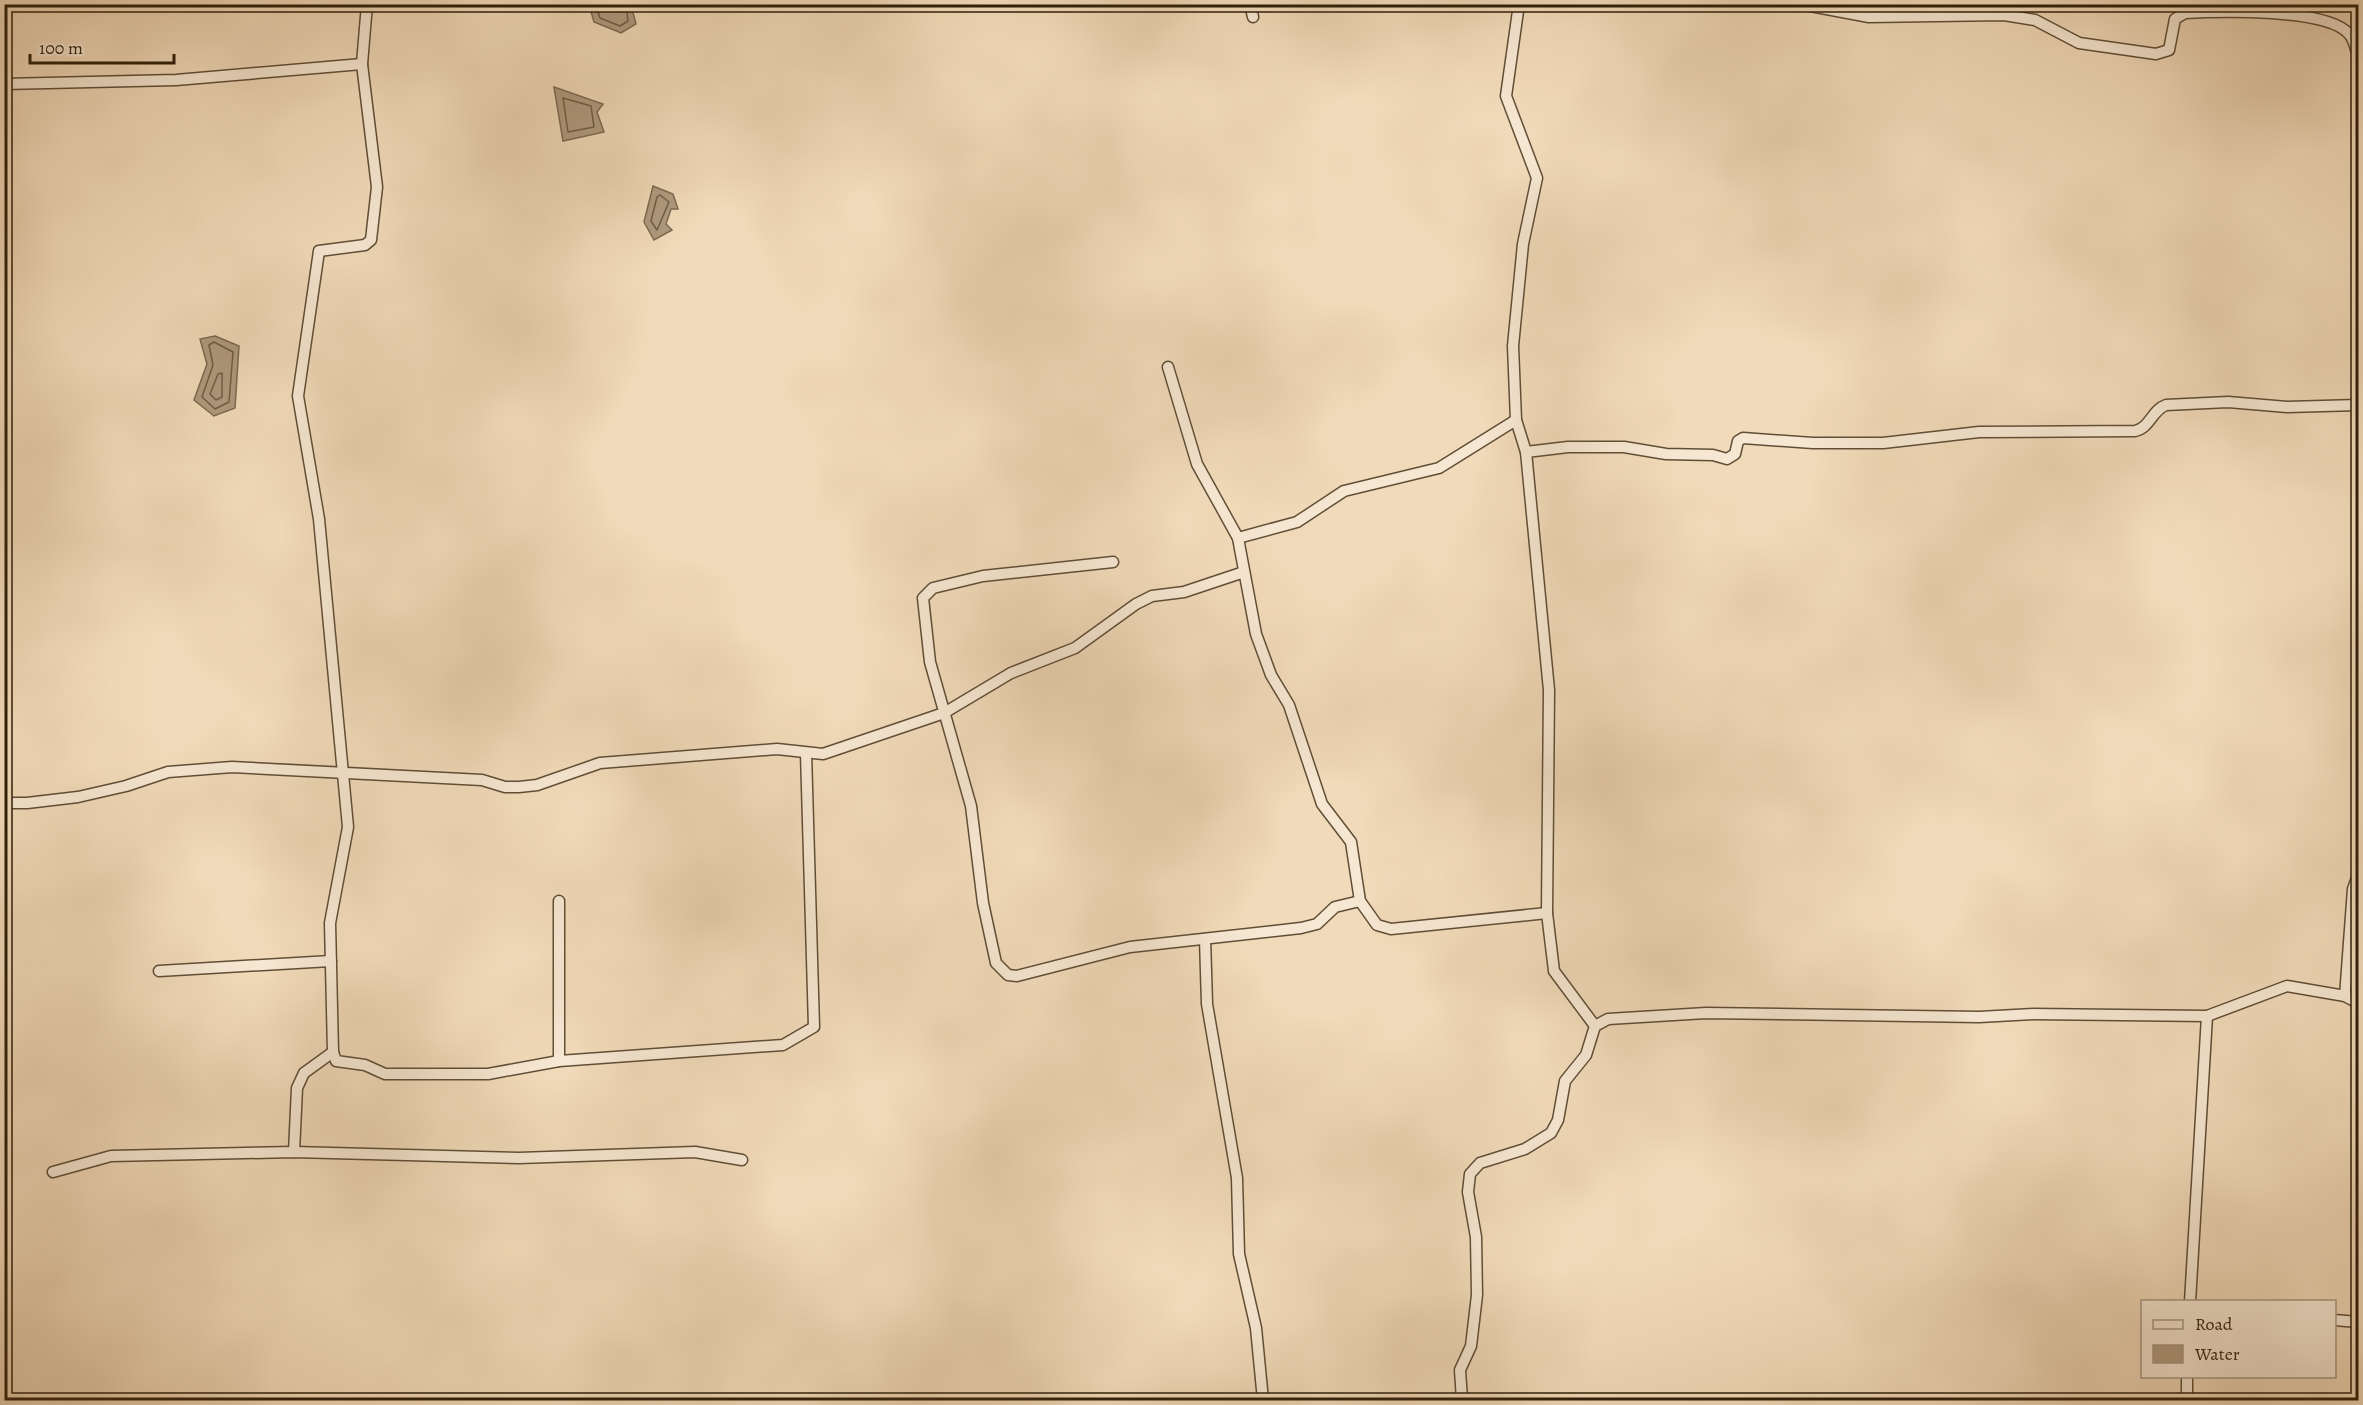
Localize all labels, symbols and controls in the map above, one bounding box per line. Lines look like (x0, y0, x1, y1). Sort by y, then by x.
scale bar (30, 27, 174, 65)
text: 100 m (39, 36, 83, 60)
legend (2141, 1300, 2336, 1378)
text: Road (2195, 1312, 2233, 1336)
text: Water (2194, 1342, 2240, 1366)

